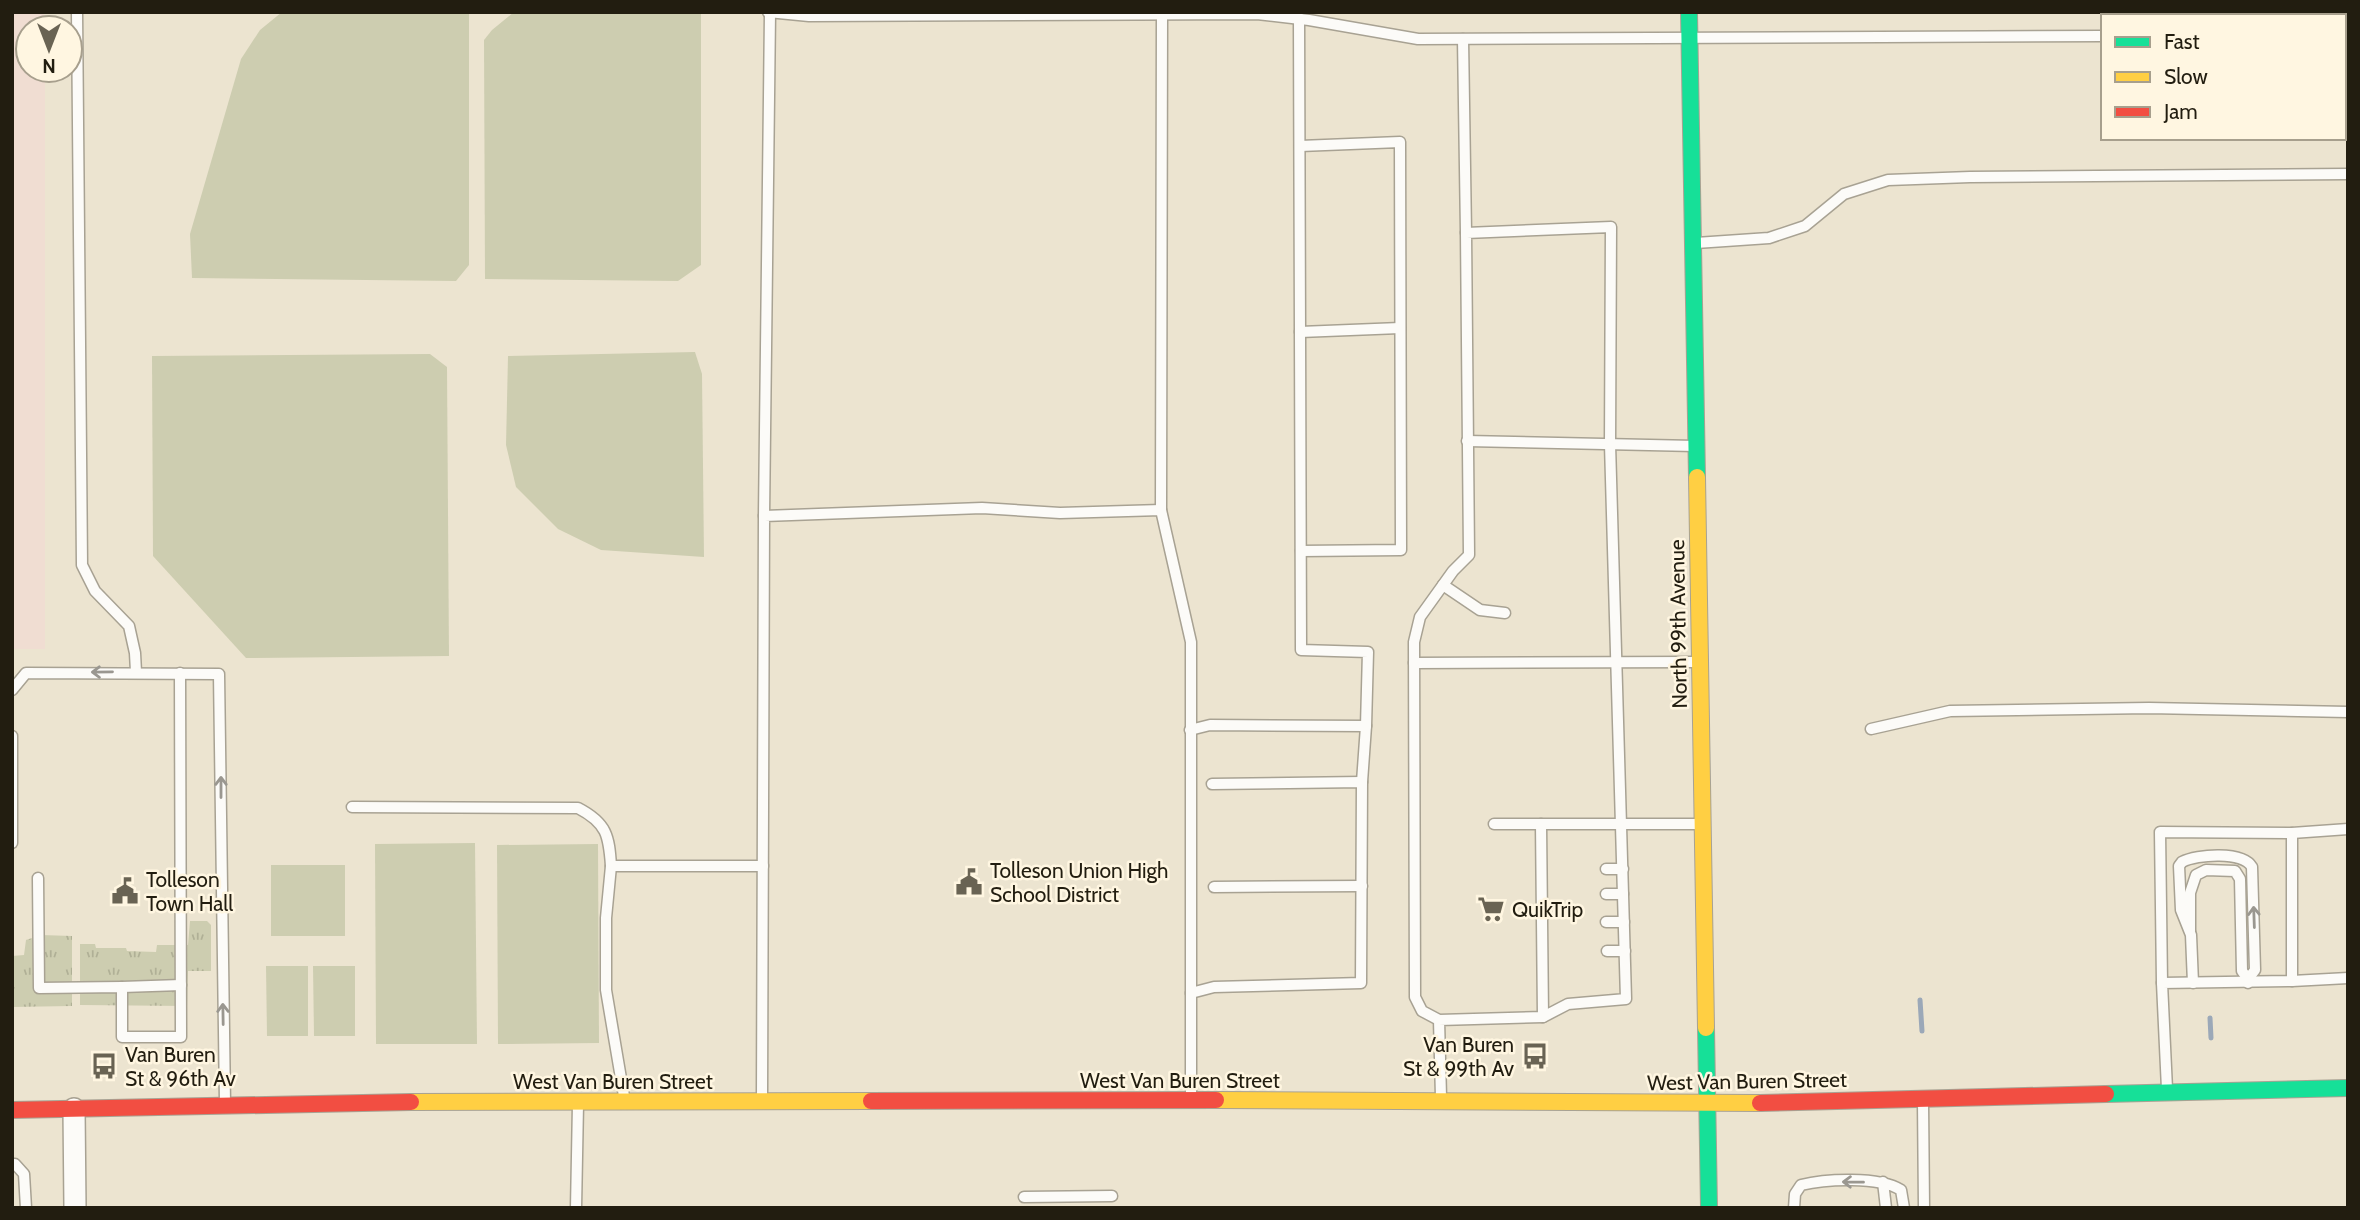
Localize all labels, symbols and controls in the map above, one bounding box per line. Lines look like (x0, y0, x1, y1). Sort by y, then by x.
north arrow (14, 14, 84, 84)
legend (2101, 14, 2346, 140)
text: Fast (2164, 29, 2200, 54)
text: N (42, 54, 56, 77)
text: Slow (2164, 64, 2208, 89)
text: Jam (2163, 99, 2198, 124)
street label: North 99th Avenue (1664, 539, 1692, 709)
one-way arrow (91, 666, 114, 679)
one-way arrow (214, 776, 228, 799)
place label: Tolleson Union High School District (990, 858, 1168, 907)
place label: Tolleson Town Hall (146, 867, 233, 916)
public building icon: Tolleson Union High School District (954, 867, 984, 897)
public building icon: Tolleson Town Hall (110, 876, 140, 906)
supermarket icon: QuikTrip (1476, 894, 1506, 924)
place label: QuikTrip (1512, 897, 1583, 922)
one-way arrow (2247, 906, 2260, 929)
one-way arrow (216, 1003, 230, 1026)
place label: Van Buren St & 99th Av (1403, 1032, 1515, 1081)
bus stop icon: Van Buren St & 99th Av (1520, 1041, 1550, 1071)
place label: Van Buren St & 96th Av (125, 1042, 237, 1091)
bus stop icon: Van Buren St & 96th Av (89, 1051, 119, 1081)
street label: West Van Buren Street (1647, 1067, 1847, 1095)
street label: West Van Buren Street (1080, 1068, 1280, 1093)
street label: West Van Buren Street (513, 1069, 713, 1094)
one-way arrow (1842, 1175, 1865, 1188)

